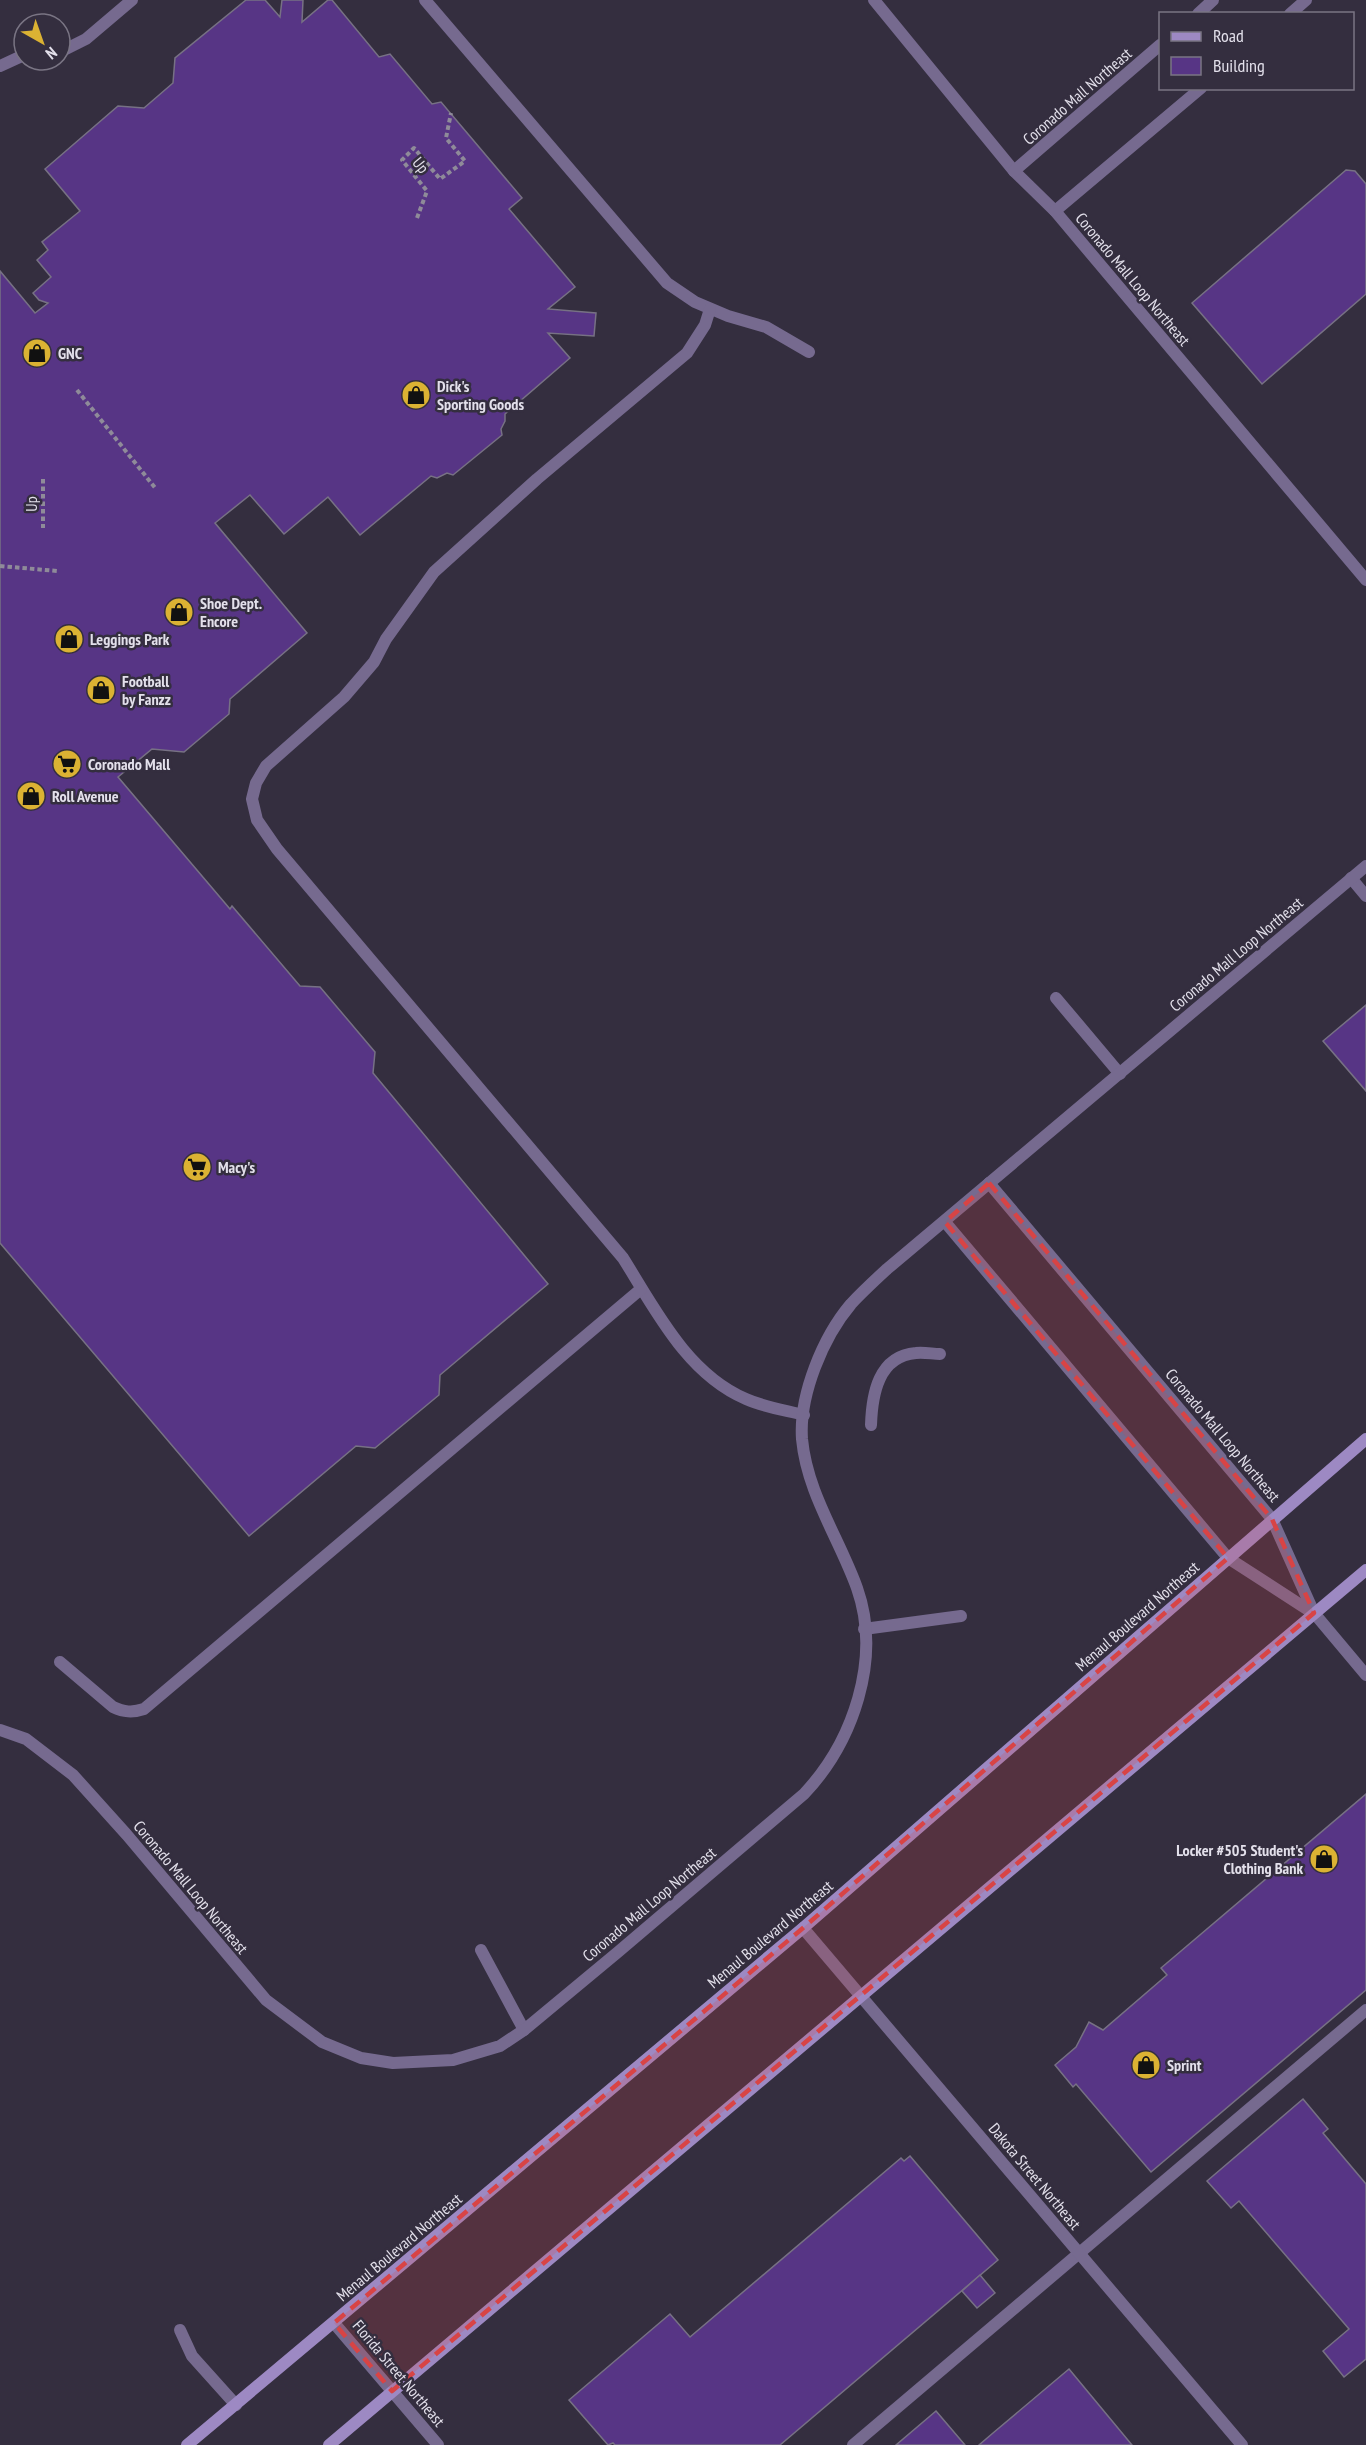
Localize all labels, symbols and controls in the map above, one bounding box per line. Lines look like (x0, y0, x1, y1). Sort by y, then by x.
north arrow (12, 12, 72, 72)
legend (1159, 12, 1354, 90)
text: Road (1213, 24, 1244, 47)
text: N (42, 43, 61, 64)
street label: Coronado Mall Northeast (1018, 43, 1136, 149)
text: Building (1213, 54, 1265, 77)
street label: Up (408, 153, 434, 177)
street label: Coronado Mall Loop Northeast (1071, 208, 1195, 350)
shop icon: GNC (21, 337, 53, 369)
place label: GNC (58, 343, 83, 363)
place label: Dick's Sporting Goods (437, 376, 524, 414)
shop icon: Dick's Sporting Goods (400, 379, 432, 411)
street label: Up (21, 496, 41, 512)
place label: Shoe Dept. Encore (200, 593, 262, 631)
shop icon: Shoe Dept. Encore (163, 596, 195, 628)
shop icon: Leggings Park (53, 623, 85, 655)
place label: Leggings Park (90, 629, 170, 649)
place label: Football by Fanzz (122, 671, 171, 709)
shop icon: Football by Fanzz (85, 674, 117, 706)
supermarket icon: Coronado Mall (51, 748, 83, 780)
place label: Coronado Mall (88, 754, 170, 774)
shop icon: Roll Avenue (15, 780, 47, 812)
place label: Roll Avenue (52, 786, 119, 806)
street label: Coronado Mall Loop Northeast (1165, 892, 1307, 1016)
supermarket icon: Macy's (181, 1151, 213, 1183)
place label: Macy's (218, 1157, 255, 1177)
street label: Coronado Mall Loop Northeast (1161, 1364, 1285, 1506)
street label: Menaul Boulevard Northeast (1071, 1556, 1203, 1675)
street label: Coronado Mall Loop Northeast (129, 1816, 253, 1958)
place label: Locker #505 Student's Clothing Bank (1176, 1840, 1303, 1878)
street label: Coronado Mall Loop Northeast (578, 1842, 720, 1966)
shop icon: Locker #505 Student's Clothing Bank (1308, 1843, 1340, 1875)
street label: Menaul Boulevard Northeast (703, 1875, 837, 1992)
shop icon: Sprint (1130, 2049, 1162, 2081)
place label: Sprint (1167, 2055, 1202, 2075)
street label: Dakota Street Northeast (985, 2119, 1086, 2234)
street label: Menaul Boulevard Northeast (332, 2188, 466, 2305)
street label: Florida Street Northeast (349, 2316, 450, 2431)

